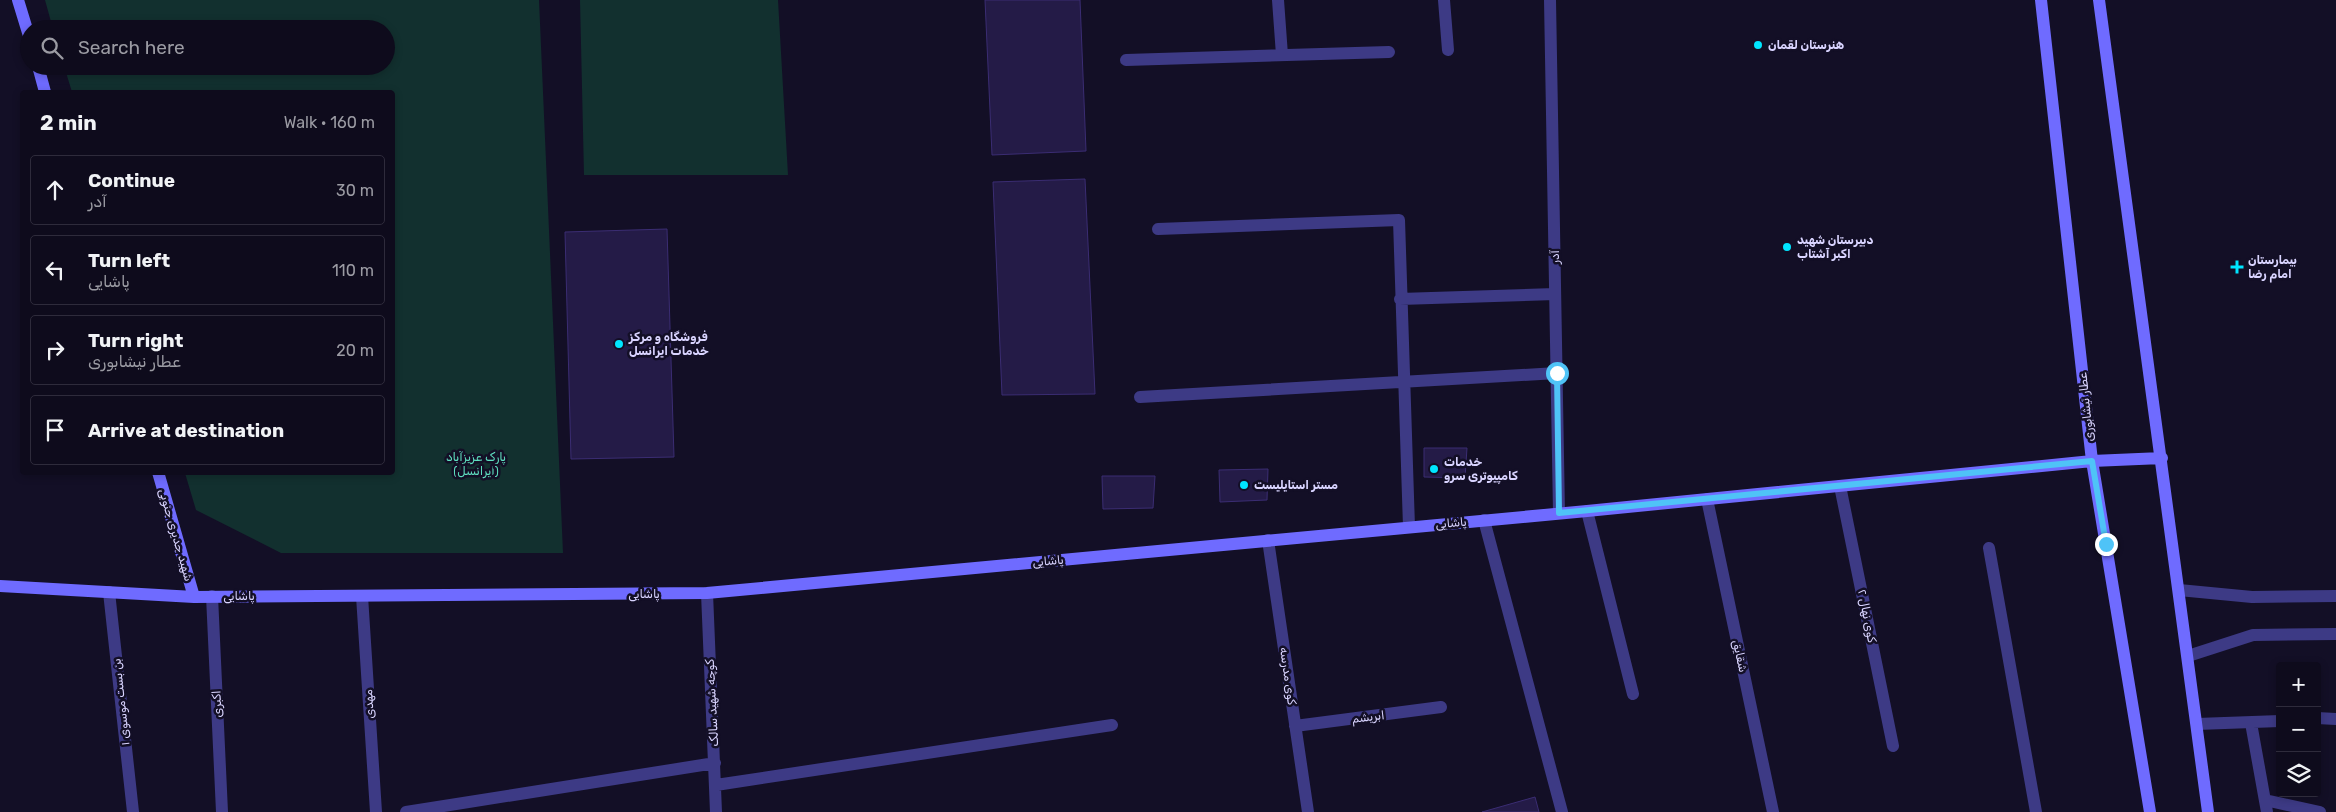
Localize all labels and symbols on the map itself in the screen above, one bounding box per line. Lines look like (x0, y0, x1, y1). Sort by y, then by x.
place label: هنرستان لقمان (1768, 38, 1845, 52)
marker: هنرستان لقمان (1752, 39, 1764, 51)
place label: دبیرستان شهید اکبر آشتاب (1797, 233, 1873, 261)
marker: دبیرستان شهید اکبر آشتاب (1781, 241, 1793, 253)
street label: آدر (1548, 249, 1563, 265)
place label: بیمارستان امام رضا (2248, 253, 2297, 283)
marker: بیمارستان امام رضا (2230, 260, 2244, 274)
place label: فروشگاه و مرکز خدمات ایرانسل (628, 330, 709, 358)
marker: فروشگاه و مرکز خدمات ایرانسل (613, 338, 625, 350)
route start (1546, 362, 1569, 385)
street label: عطار نیشابوری (2075, 371, 2098, 442)
park label: پارک عزیزآباد (ایرانسل) (446, 450, 506, 479)
place label: خدمات کامپیوتری سرو (1444, 455, 1518, 485)
marker: خدمات کامپیوتری سرو (1428, 463, 1440, 475)
place label: مستر استایلیست (1254, 478, 1338, 492)
marker: مستر استایلیست (1238, 479, 1250, 491)
street label: شهید جدیری جنوبی (155, 487, 196, 583)
street label: پاشایی (1435, 515, 1467, 532)
route end (2095, 533, 2118, 556)
street label: پاشایی (1032, 553, 1064, 570)
street label: پاشایی (628, 587, 660, 602)
street label: کوی نهال ۲ (1854, 588, 1879, 645)
street label: پاشایی (223, 589, 255, 604)
street label: شقایق (1729, 638, 1750, 674)
street label: کوی مدرسه (1276, 646, 1299, 707)
street label: بن بست موسوی ۱ (109, 658, 134, 746)
street label: کوچه شهید سالک (703, 658, 722, 747)
street label: مهدی (361, 688, 377, 719)
street label: اکبری (209, 690, 226, 718)
street label: ابریشم (1351, 708, 1385, 727)

